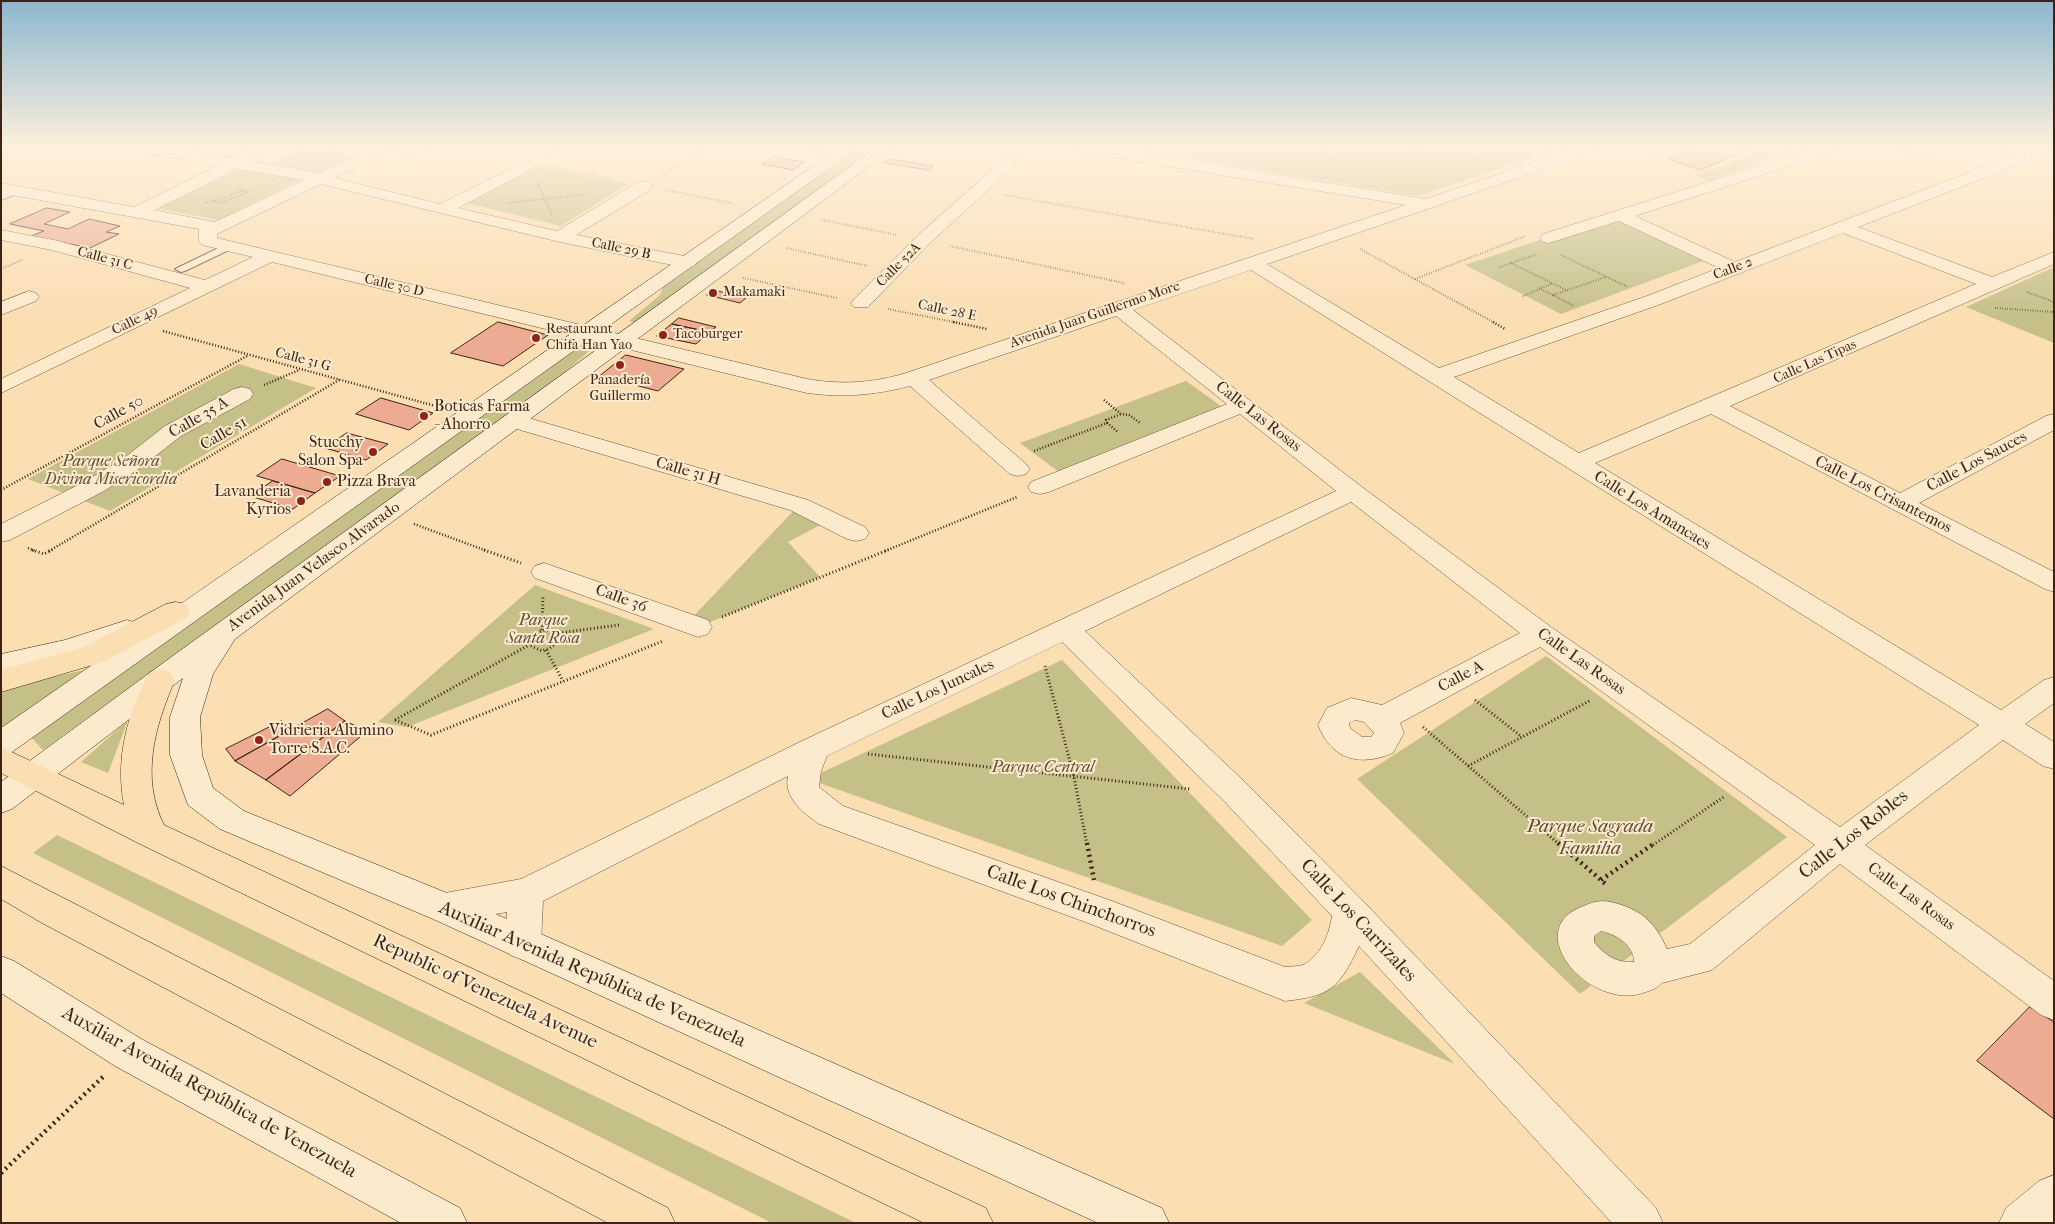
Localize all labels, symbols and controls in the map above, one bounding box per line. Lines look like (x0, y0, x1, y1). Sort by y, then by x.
street label: Calle 29 B (590, 235, 652, 263)
street label: Calle 52A (873, 239, 925, 291)
street label: Calle 31 C (75, 244, 135, 274)
street label: Calle 2 (1711, 254, 1755, 284)
street label: Calle 30 D (363, 271, 425, 301)
street label: Avenida Juan Guillermo More (1008, 278, 1182, 352)
place label: Makamaki (723, 285, 785, 301)
marker: Makamaki (707, 287, 719, 299)
street label: Calle 28 E (916, 297, 978, 325)
street label: Calle 49 (109, 303, 161, 339)
place label: Restaurant Chifa Han Yao (546, 322, 632, 354)
place label: Tacoburger (673, 327, 742, 343)
marker: Tacoburger (657, 329, 669, 341)
marker: Restaurant Chifa Han Yao (530, 332, 542, 344)
street label: Calle Las Tipas (1771, 336, 1859, 388)
street label: Calle 31 G (273, 344, 333, 376)
marker: Panadería Guillermo (614, 359, 626, 371)
place label: Panadería Guillermo (589, 373, 651, 406)
street label: Calle Las Rosas (1211, 378, 1305, 456)
street label: Calle 50 (91, 392, 147, 434)
street label: Calle 35 A (166, 393, 232, 443)
place label: Boticas Farma - Ahorro (434, 397, 530, 435)
marker: Boticas Farma - Ahorro (418, 410, 430, 422)
street label: Calle 51 (197, 413, 251, 455)
street label: Calle Los Sauces (1924, 427, 2030, 497)
place label: Stucchy Salon Spa (298, 433, 363, 471)
marker: Stucchy Salon Spa (367, 446, 379, 458)
park label: Parque Señora Divina Misericordia (45, 452, 177, 490)
street label: Calle Los Crisantemos (1811, 452, 1955, 538)
street label: Calle 31 H (653, 454, 723, 490)
street label: Calle Los Amancaes (1590, 467, 1714, 555)
place label: Pizza Brava (337, 472, 416, 492)
marker: Pizza Brava (321, 476, 333, 488)
place label: Lavanderia Kyrios (214, 482, 291, 520)
marker: Lavanderia Kyrios (295, 495, 307, 507)
street label: Avenida Juan Velasco Alvarado (224, 498, 404, 636)
street label: Calle 36 (593, 581, 649, 617)
park label: Parque Santa Rosa (506, 611, 580, 649)
street label: Calle Las Rosas (1533, 624, 1629, 700)
street label: Calle Los Juncales (879, 656, 997, 724)
street label: Calle A (1435, 657, 1487, 697)
place label: Vidrieria Alumino Torre S.A.C. (269, 721, 393, 759)
marker: Vidrieria Alumino Torre S.A.C. (253, 734, 265, 746)
park label: Parque Central (992, 758, 1094, 778)
street label: Calle Los Robles (1795, 785, 1913, 885)
park label: Parque Sagrada Familia (1527, 816, 1653, 860)
street label: Calle Los Carrizales (1295, 855, 1421, 987)
street label: Calle Las Rosas (1864, 859, 1958, 935)
street label: Calle Los Chinchorros (983, 861, 1159, 943)
street label: Auxiliar Avenida República de Venezuela (435, 897, 749, 1053)
street label: Republic of Venezuela Avenue (369, 930, 601, 1054)
street label: Auxiliar Avenida República de Venezuela (58, 1002, 360, 1184)

